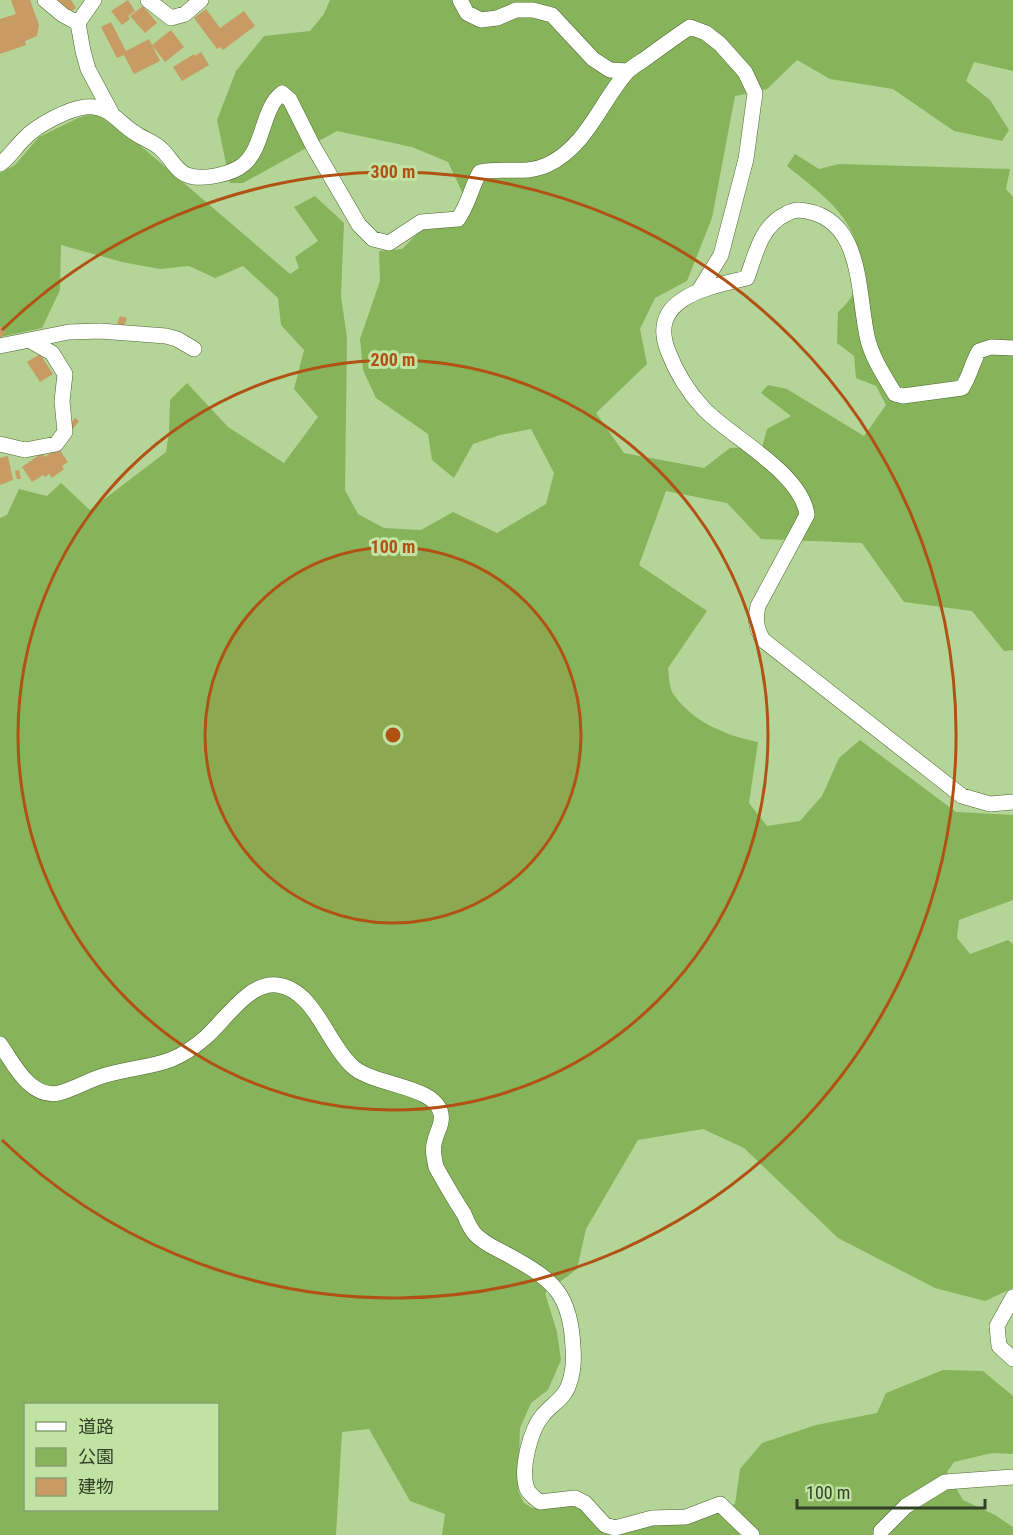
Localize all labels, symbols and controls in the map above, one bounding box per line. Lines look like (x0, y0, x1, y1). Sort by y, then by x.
text: 300 m (371, 161, 415, 182)
text: 200 m (371, 349, 415, 370)
text: 100 m (371, 536, 415, 557)
centre of rings (383, 725, 403, 745)
legend (24, 1403, 219, 1511)
text: 道路 (78, 1416, 114, 1437)
text: 公園 (78, 1446, 114, 1467)
scale bar (797, 1472, 984, 1510)
text: 建物 (78, 1476, 114, 1497)
text: 100 m (806, 1482, 850, 1503)

